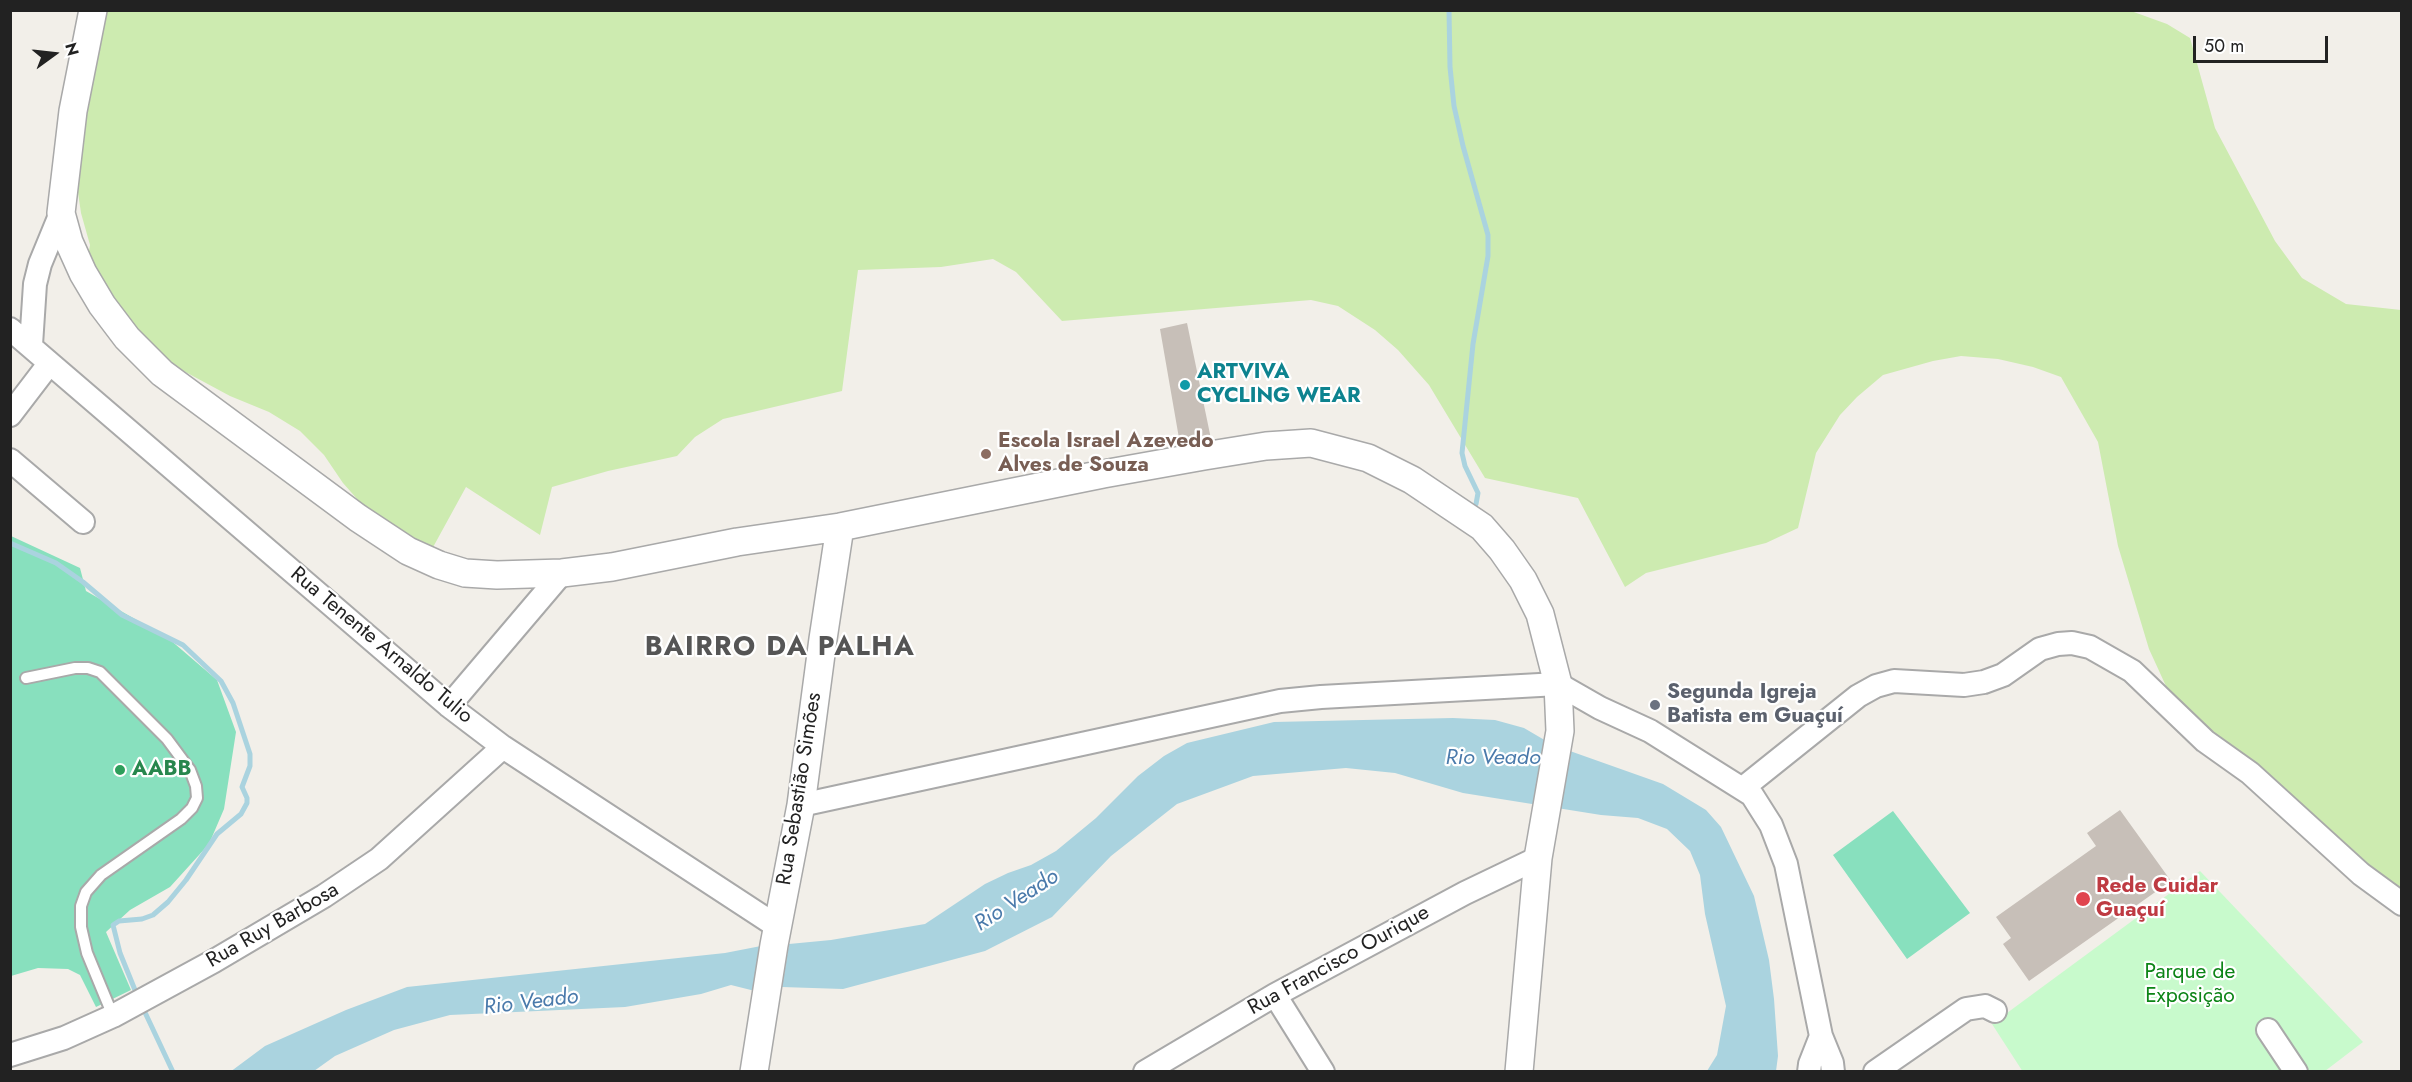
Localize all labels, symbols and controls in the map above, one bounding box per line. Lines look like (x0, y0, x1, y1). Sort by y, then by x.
north arrow (24, 24, 84, 84)
scale bar (2196, 24, 2331, 62)
text: 50 m (2204, 33, 2244, 59)
text: N (59, 40, 85, 58)
place label: ARTVIVA CYCLING WEAR (1197, 360, 1361, 410)
marker: ARTVIVA CYCLING WEAR (1178, 378, 1192, 392)
place label: Escola Israel Azevedo Alves de Souza (998, 429, 1214, 479)
marker: Escola Israel Azevedo Alves de Souza (979, 447, 993, 461)
street label: Rua Tenente Arnaldo Tulio (285, 562, 477, 730)
district label: BAIRRO DA PALHA (645, 632, 915, 664)
place label: Segunda Igreja Batista em Guaçuí (1667, 680, 1843, 730)
street label: Rua Sebastião Simões (772, 691, 828, 887)
marker: Segunda Igreja Batista em Guaçuí (1648, 698, 1662, 712)
water label: Rio Veado (1445, 746, 1541, 772)
place label: AABB (132, 757, 191, 783)
marker: AABB (113, 763, 127, 777)
water label: Rio Veado (970, 864, 1064, 938)
place label: Rede Cuidar Guaçuí (2096, 874, 2218, 924)
street label: Rua Ruy Barbosa (202, 878, 344, 974)
marker: Rede Cuidar Guaçuí (2074, 890, 2092, 908)
street label: Rua Francisco Ourique (1244, 901, 1434, 1021)
park label: Parque de Exposição (2145, 960, 2235, 1010)
water label: Rio Veado (482, 984, 580, 1022)

